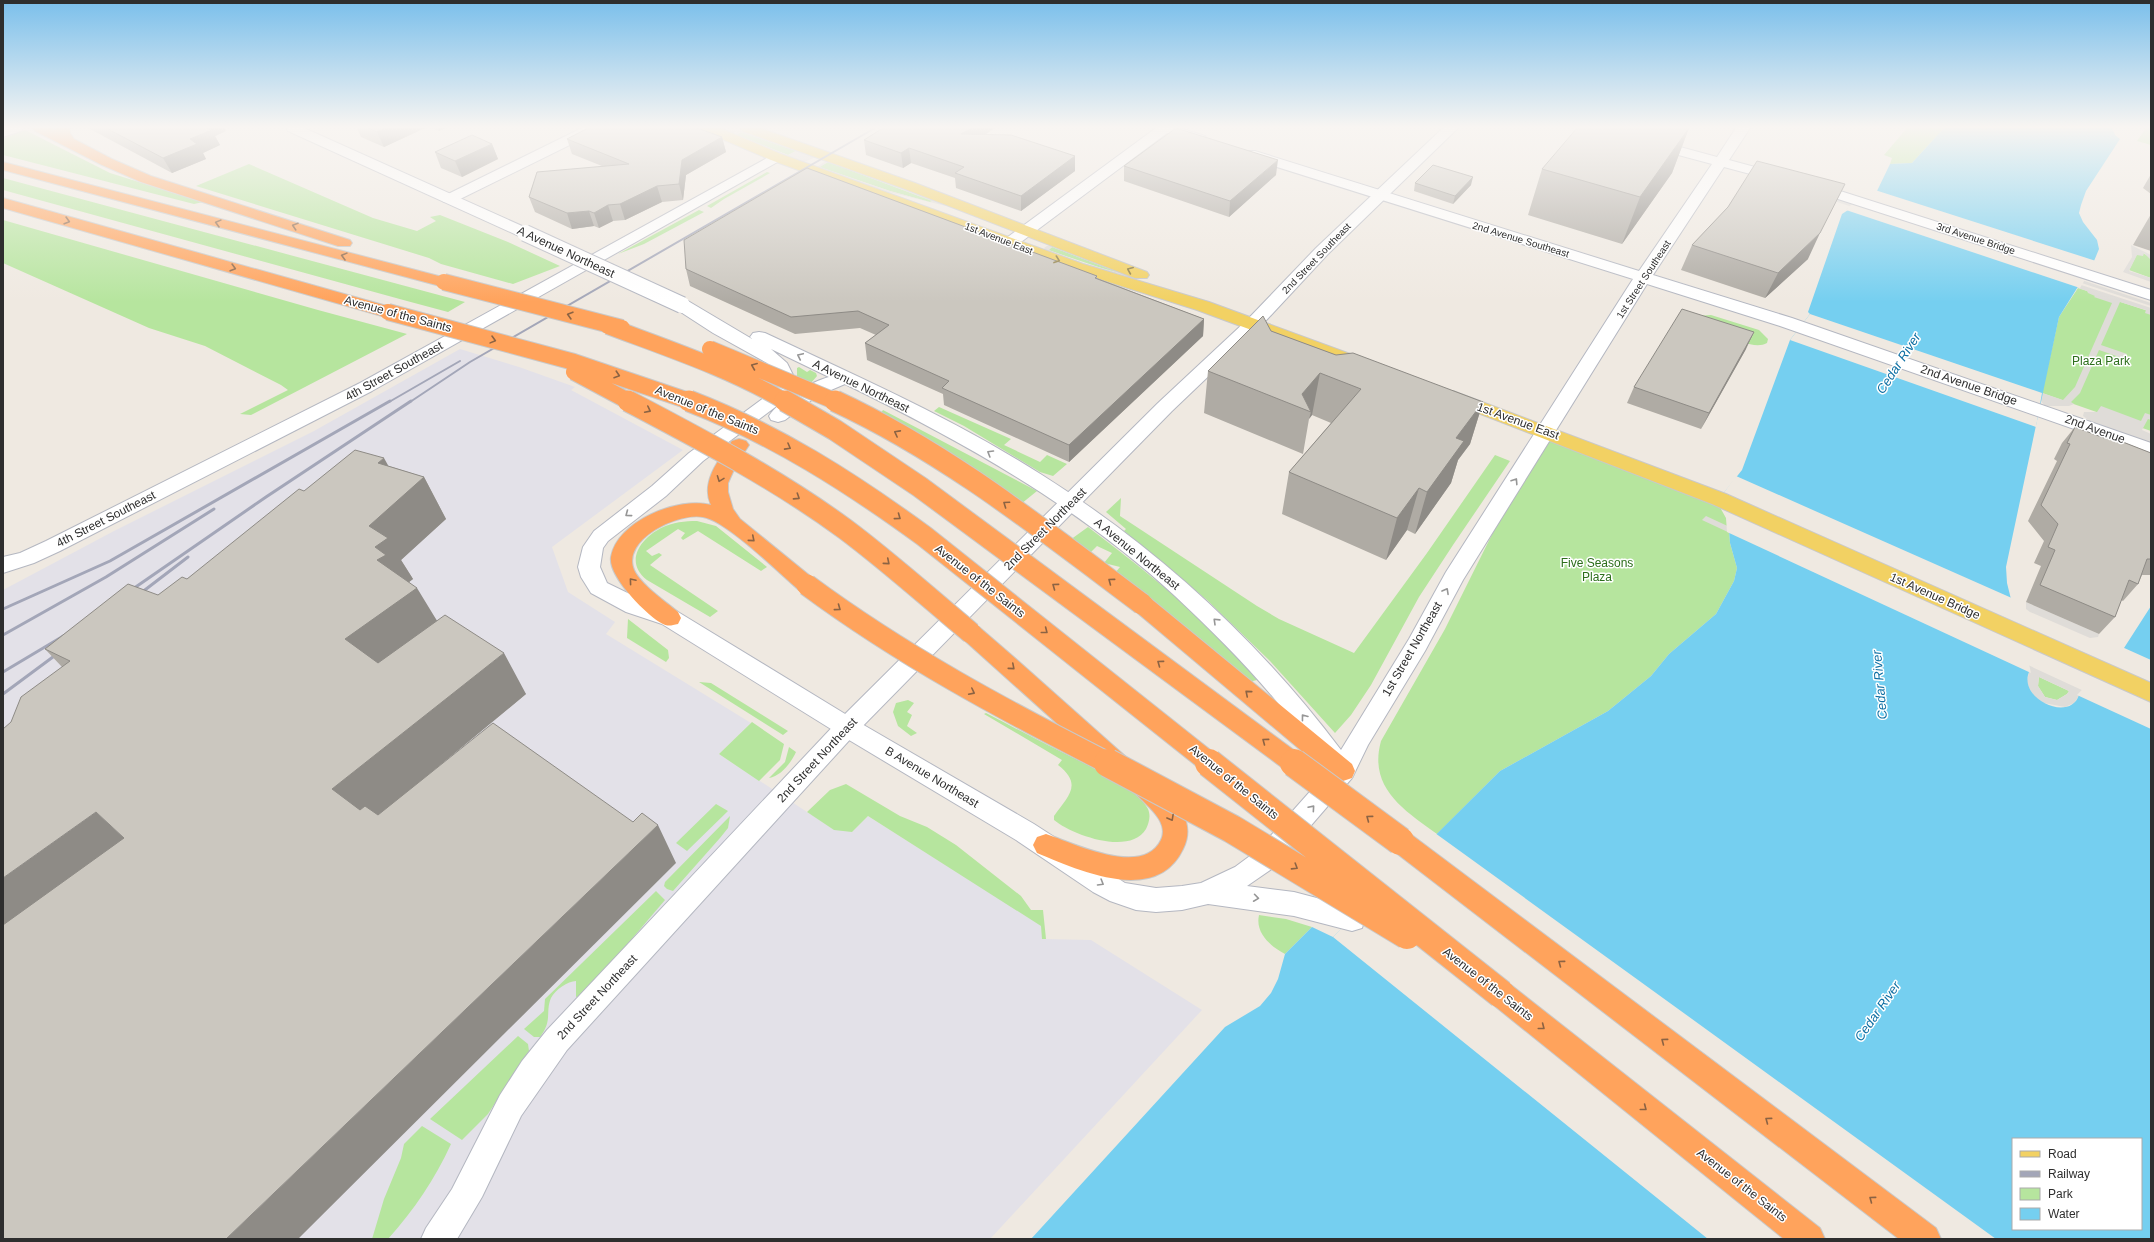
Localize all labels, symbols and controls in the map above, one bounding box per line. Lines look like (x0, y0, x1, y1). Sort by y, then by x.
one-way arrow (64, 216, 71, 225)
one-way arrow (215, 219, 222, 228)
street label: 1st Avenue East (963, 220, 1035, 257)
street label: 2nd Avenue Southeast (1471, 220, 1571, 259)
street label: 2nd Street Southeast (1280, 221, 1353, 296)
street label: 3rd Avenue Bridge (1935, 221, 2017, 257)
one-way arrow (291, 222, 298, 231)
street label: A Avenue Northeast (515, 223, 618, 281)
street label: 1st Street Southeast (1614, 238, 1673, 320)
one-way arrow (340, 252, 347, 260)
one-way arrow (1053, 255, 1060, 263)
one-way arrow (229, 263, 236, 272)
one-way arrow (1127, 267, 1134, 275)
street label: Avenue of the Saints (343, 293, 453, 335)
one-way arrow (567, 311, 574, 320)
water label: Cedar River (1873, 330, 1924, 396)
one-way arrow (489, 335, 496, 344)
street label: 4th Street Southeast (343, 338, 446, 404)
one-way arrow (796, 353, 804, 361)
park label: Plaza Park (2072, 354, 2131, 368)
street label: A Avenue Northeast (810, 357, 912, 416)
one-way arrow (751, 362, 758, 370)
street label: 2nd Avenue Bridge (1919, 362, 2019, 408)
one-way arrow (614, 370, 621, 379)
street label: Avenue of the Saints (653, 383, 761, 437)
street label: 1st Avenue East (1475, 400, 1562, 443)
one-way arrow (644, 405, 651, 413)
street label: 2nd Avenue (2063, 412, 2127, 446)
one-way arrow (894, 431, 901, 438)
one-way arrow (784, 442, 792, 450)
one-way arrow (987, 451, 994, 458)
one-way arrow (716, 475, 724, 482)
one-way arrow (1511, 478, 1518, 485)
street label: 2nd Street Northeast (1001, 484, 1090, 573)
street label: 4th Street Southeast (54, 488, 159, 550)
one-way arrow (792, 492, 799, 499)
one-way arrow (1003, 501, 1010, 509)
one-way arrow (625, 509, 632, 516)
one-way arrow (893, 512, 900, 519)
street label: A Avenue Northeast (1091, 515, 1183, 593)
one-way arrow (747, 535, 755, 542)
street label: Avenue of the Saints (932, 541, 1028, 621)
park label: Five Seasons Plaza (1561, 556, 1633, 584)
one-way arrow (882, 557, 889, 564)
street label: 1st Avenue Bridge (1888, 570, 1983, 622)
one-way arrow (629, 578, 636, 586)
one-way arrow (1108, 579, 1115, 586)
one-way arrow (1053, 584, 1060, 591)
one-way arrow (1442, 588, 1449, 595)
street label: 1st Street Northeast (1379, 599, 1445, 699)
one-way arrow (834, 603, 841, 611)
one-way arrow (1213, 618, 1221, 626)
one-way arrow (1040, 627, 1047, 634)
water label: Cedar River (1869, 649, 1890, 720)
one-way arrow (1158, 661, 1165, 668)
one-way arrow (1007, 663, 1014, 670)
one-way arrow (967, 688, 975, 695)
one-way arrow (1246, 690, 1253, 697)
street label: 2nd Street Northeast (774, 714, 860, 805)
one-way arrow (1301, 714, 1308, 721)
one-way arrow (1262, 738, 1269, 745)
street label: Avenue of the Saints (1187, 742, 1281, 822)
street label: B Avenue Northeast (883, 744, 982, 811)
one-way arrow (1307, 805, 1314, 812)
one-way arrow (1166, 814, 1173, 821)
one-way arrow (1367, 816, 1374, 823)
one-way arrow (1291, 862, 1298, 870)
one-way arrow (1097, 879, 1104, 886)
one-way arrow (1253, 893, 1259, 902)
street label: Avenue of the Saints (1440, 944, 1536, 1024)
street label: 2nd Street Northeast (554, 951, 640, 1042)
one-way arrow (1558, 961, 1565, 968)
water label: Cedar River (1851, 978, 1904, 1044)
one-way arrow (1538, 1023, 1545, 1030)
one-way arrow (1662, 1039, 1669, 1046)
one-way arrow (1640, 1103, 1647, 1110)
one-way arrow (1765, 1117, 1772, 1125)
legend (2012, 1138, 2142, 1230)
street label: Avenue of the Saints (1694, 1145, 1790, 1225)
text: Road (2048, 1147, 2077, 1161)
text: Railway (2048, 1167, 2090, 1181)
text: Park (2048, 1187, 2074, 1201)
one-way arrow (1869, 1196, 1876, 1203)
text: Water (2048, 1207, 2080, 1221)

